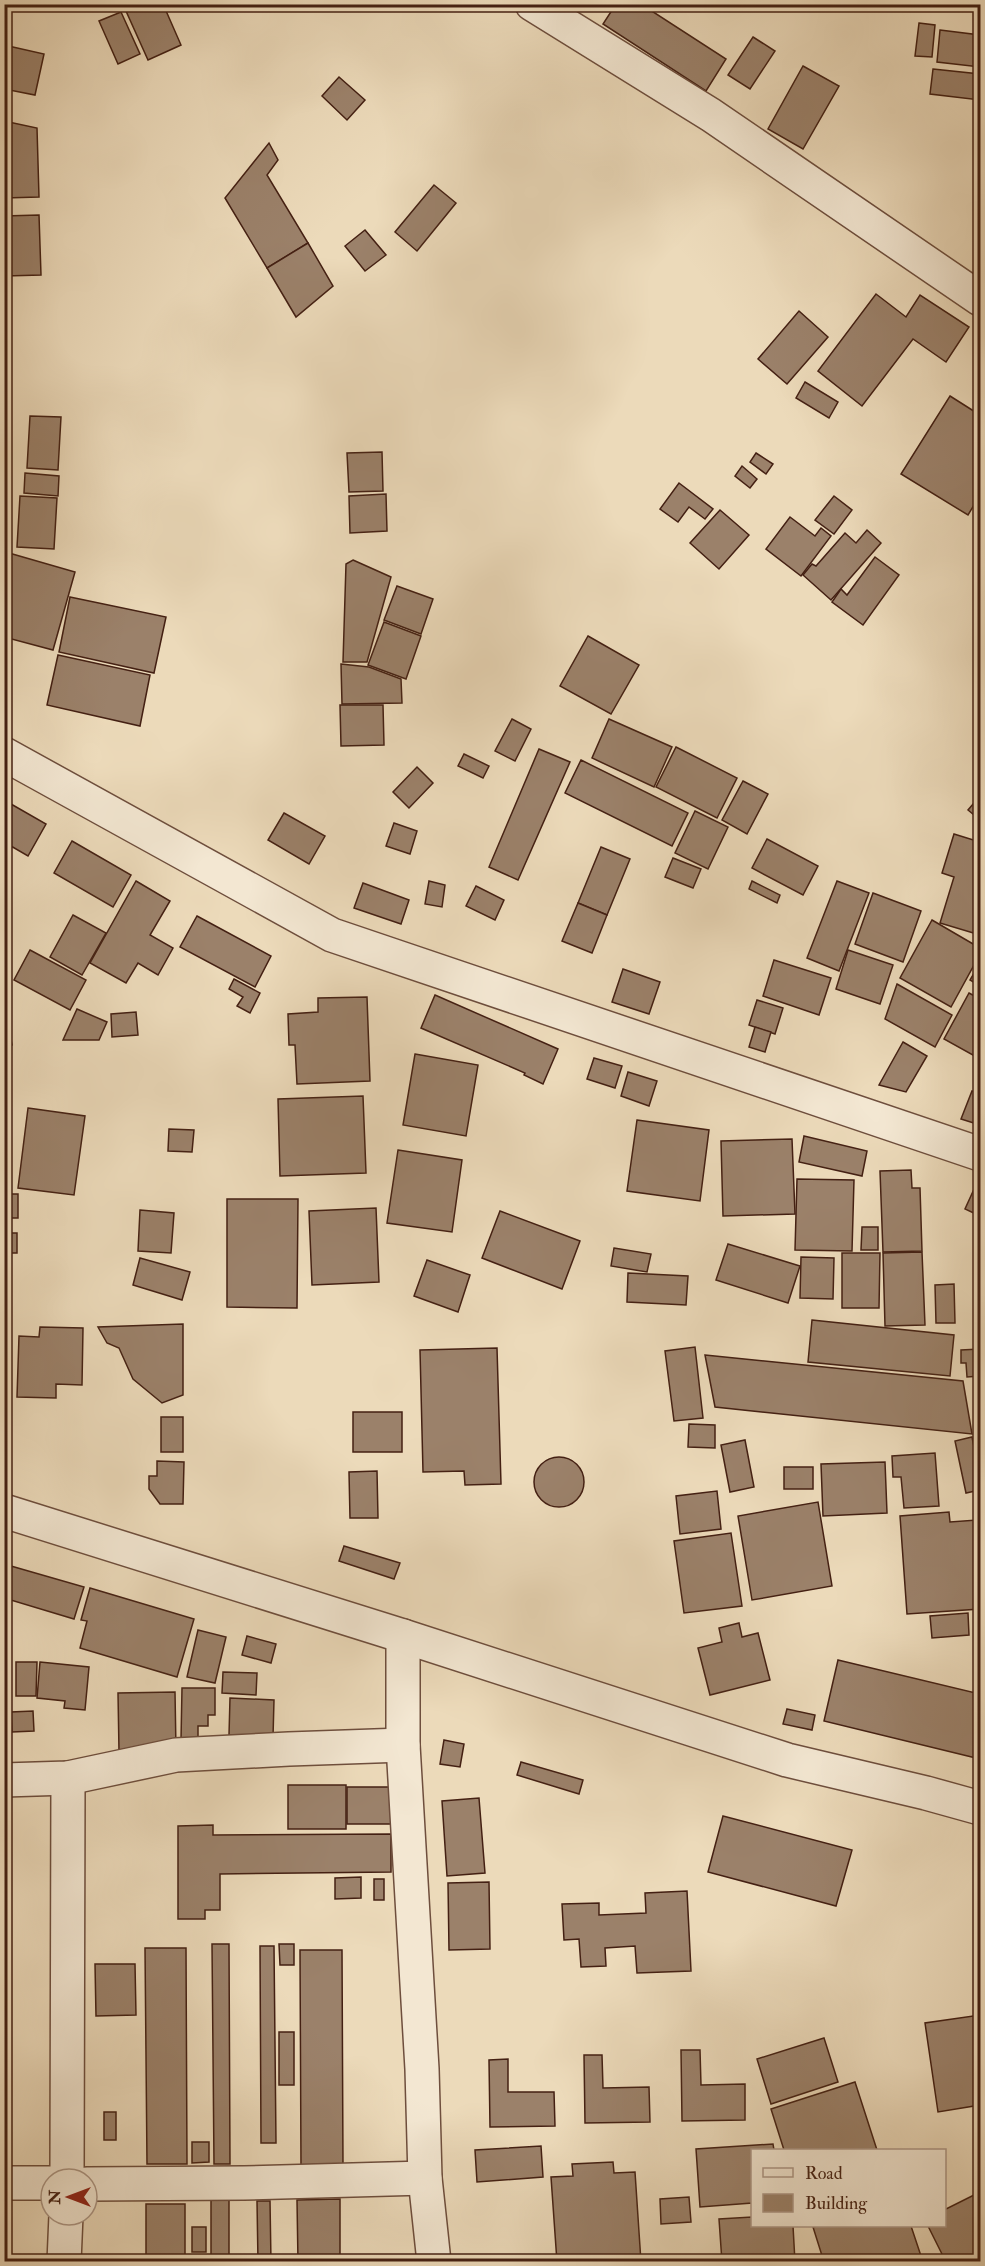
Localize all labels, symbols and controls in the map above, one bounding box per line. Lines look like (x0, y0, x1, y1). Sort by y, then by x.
legend (751, 2149, 946, 2227)
text: Road (805, 2162, 843, 2185)
north arrow (39, 2167, 99, 2227)
text: N (45, 2189, 65, 2205)
text: Building (805, 2192, 868, 2215)

